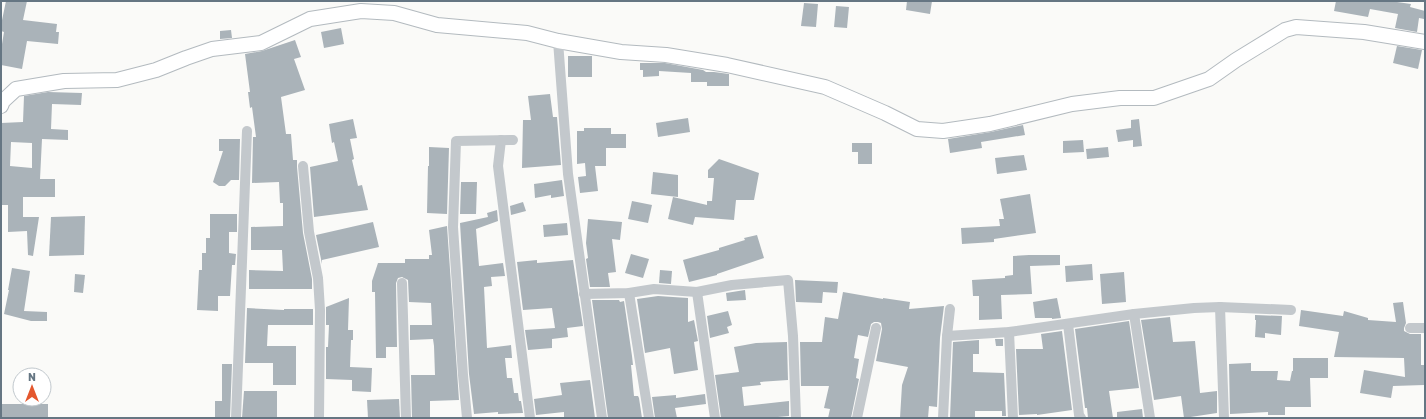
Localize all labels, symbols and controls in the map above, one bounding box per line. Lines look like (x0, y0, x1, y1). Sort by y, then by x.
north arrow (12, 367, 52, 407)
text: N (28, 371, 36, 384)

